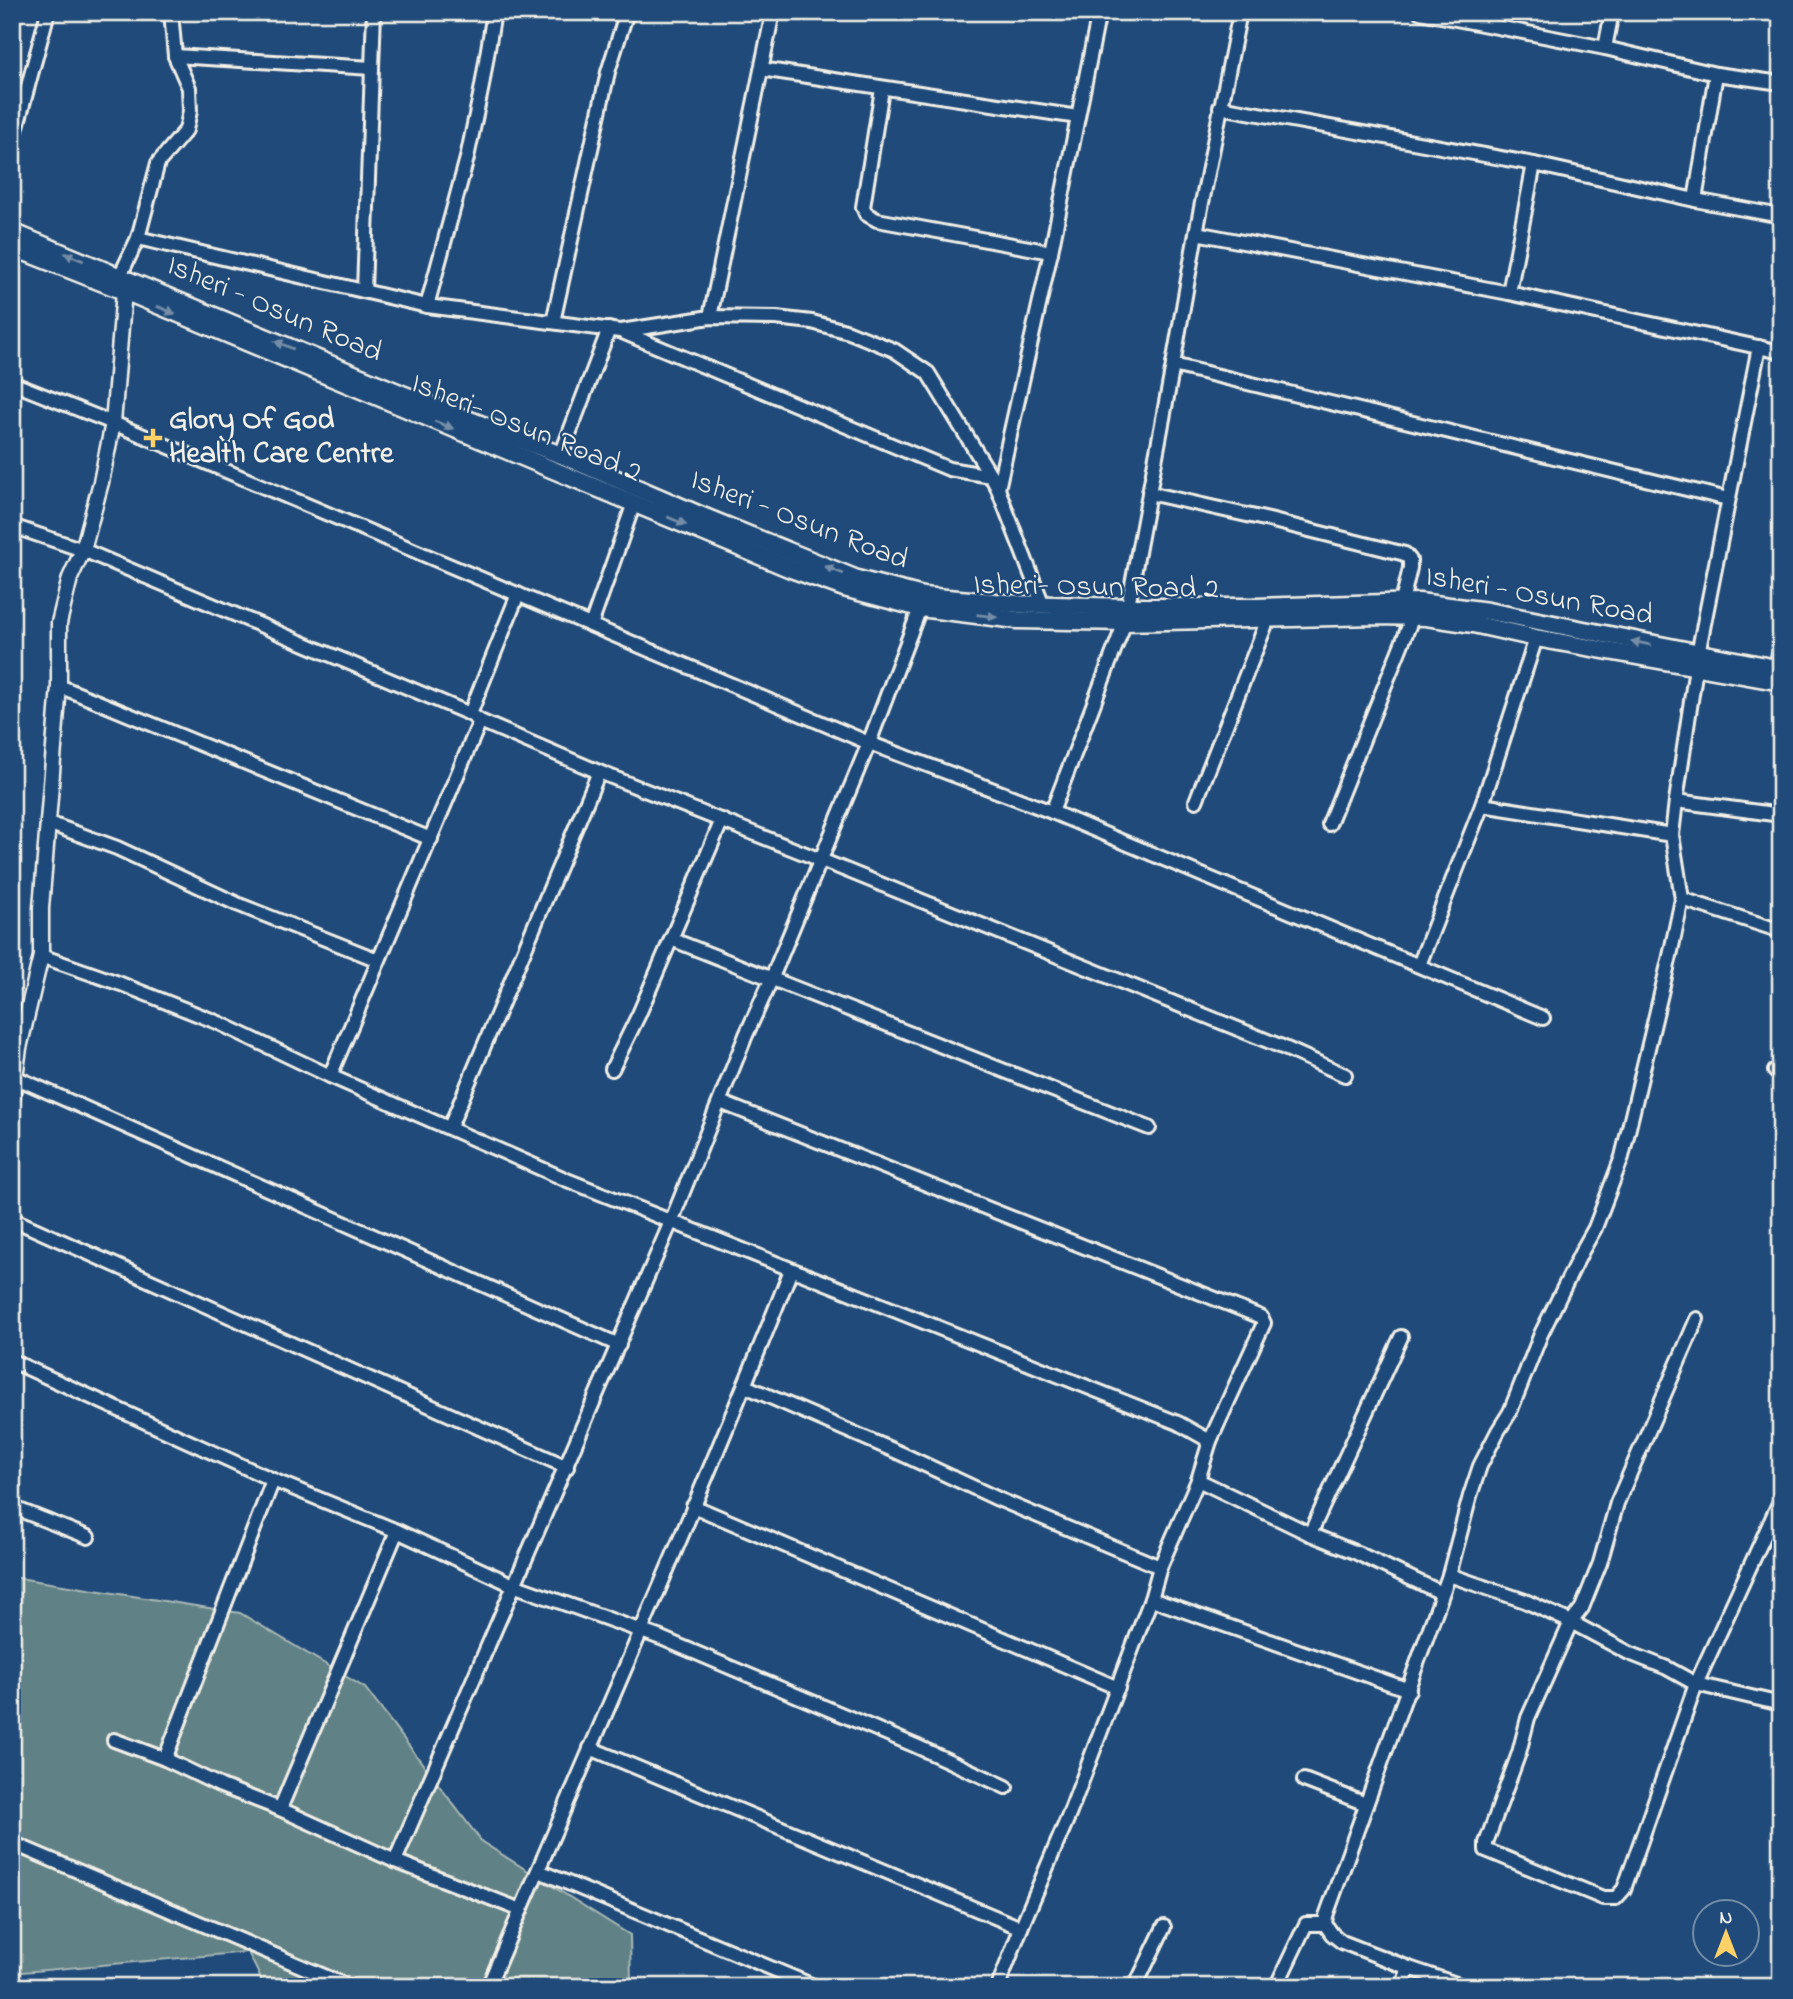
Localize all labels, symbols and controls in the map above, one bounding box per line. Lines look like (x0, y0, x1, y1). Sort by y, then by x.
street label: Isheri - Osun Road (159, 245, 389, 375)
one-way arrow (63, 251, 84, 262)
one-way arrow (156, 304, 176, 316)
one-way arrow (273, 339, 294, 350)
street label: Isheri- Osun Road 2 (404, 363, 648, 495)
place label: Glory Of God Health Care Centre (169, 399, 395, 477)
one-way arrow (434, 420, 455, 431)
marker: Glory Of God Health Care Centre (143, 428, 163, 448)
street label: Isheri - Osun Road (683, 459, 915, 583)
one-way arrow (667, 516, 688, 527)
street label: Isheri - Osun Road (1422, 555, 1656, 639)
one-way arrow (824, 564, 845, 575)
street label: Isheri- Osun Road 2 (973, 564, 1219, 612)
one-way arrow (976, 610, 998, 621)
one-way arrow (1630, 637, 1652, 648)
north arrow (1692, 1898, 1762, 1968)
text: N (1720, 1905, 1733, 1932)

